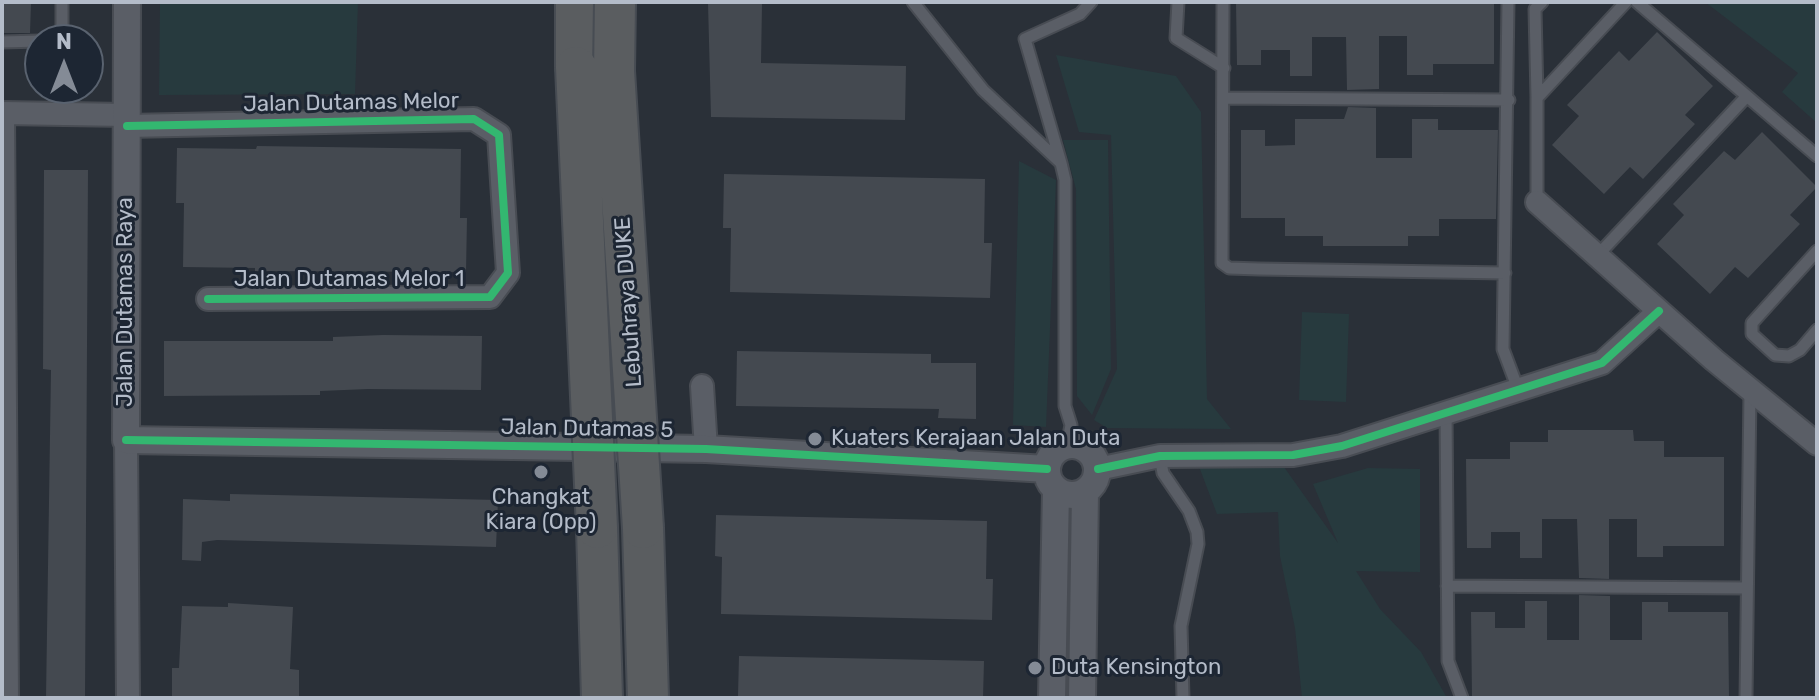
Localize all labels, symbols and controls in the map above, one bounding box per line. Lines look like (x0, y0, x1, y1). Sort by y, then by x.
north arrow (24, 24, 104, 104)
text: N (56, 28, 72, 55)
street label: Jalan Dutamas Melor (243, 88, 459, 118)
street label: Jalan Dutamas Raya (113, 197, 139, 407)
street label: Lebuhraya DUKE (610, 216, 648, 388)
street label: Jalan Dutamas Melor 1 (234, 267, 464, 293)
street label: Jalan Dutamas 5 (500, 414, 674, 444)
place label: Kuaters Kerajaan Jalan Duta (831, 426, 1120, 452)
marker: Kuaters Kerajaan Jalan Duta (806, 430, 824, 448)
marker: Changkat Kiara (Opp) (532, 463, 550, 481)
place label: Changkat Kiara (Opp) (486, 485, 596, 536)
place label: Duta Kensington (1051, 655, 1221, 681)
marker: Duta Kensington (1026, 659, 1044, 677)

